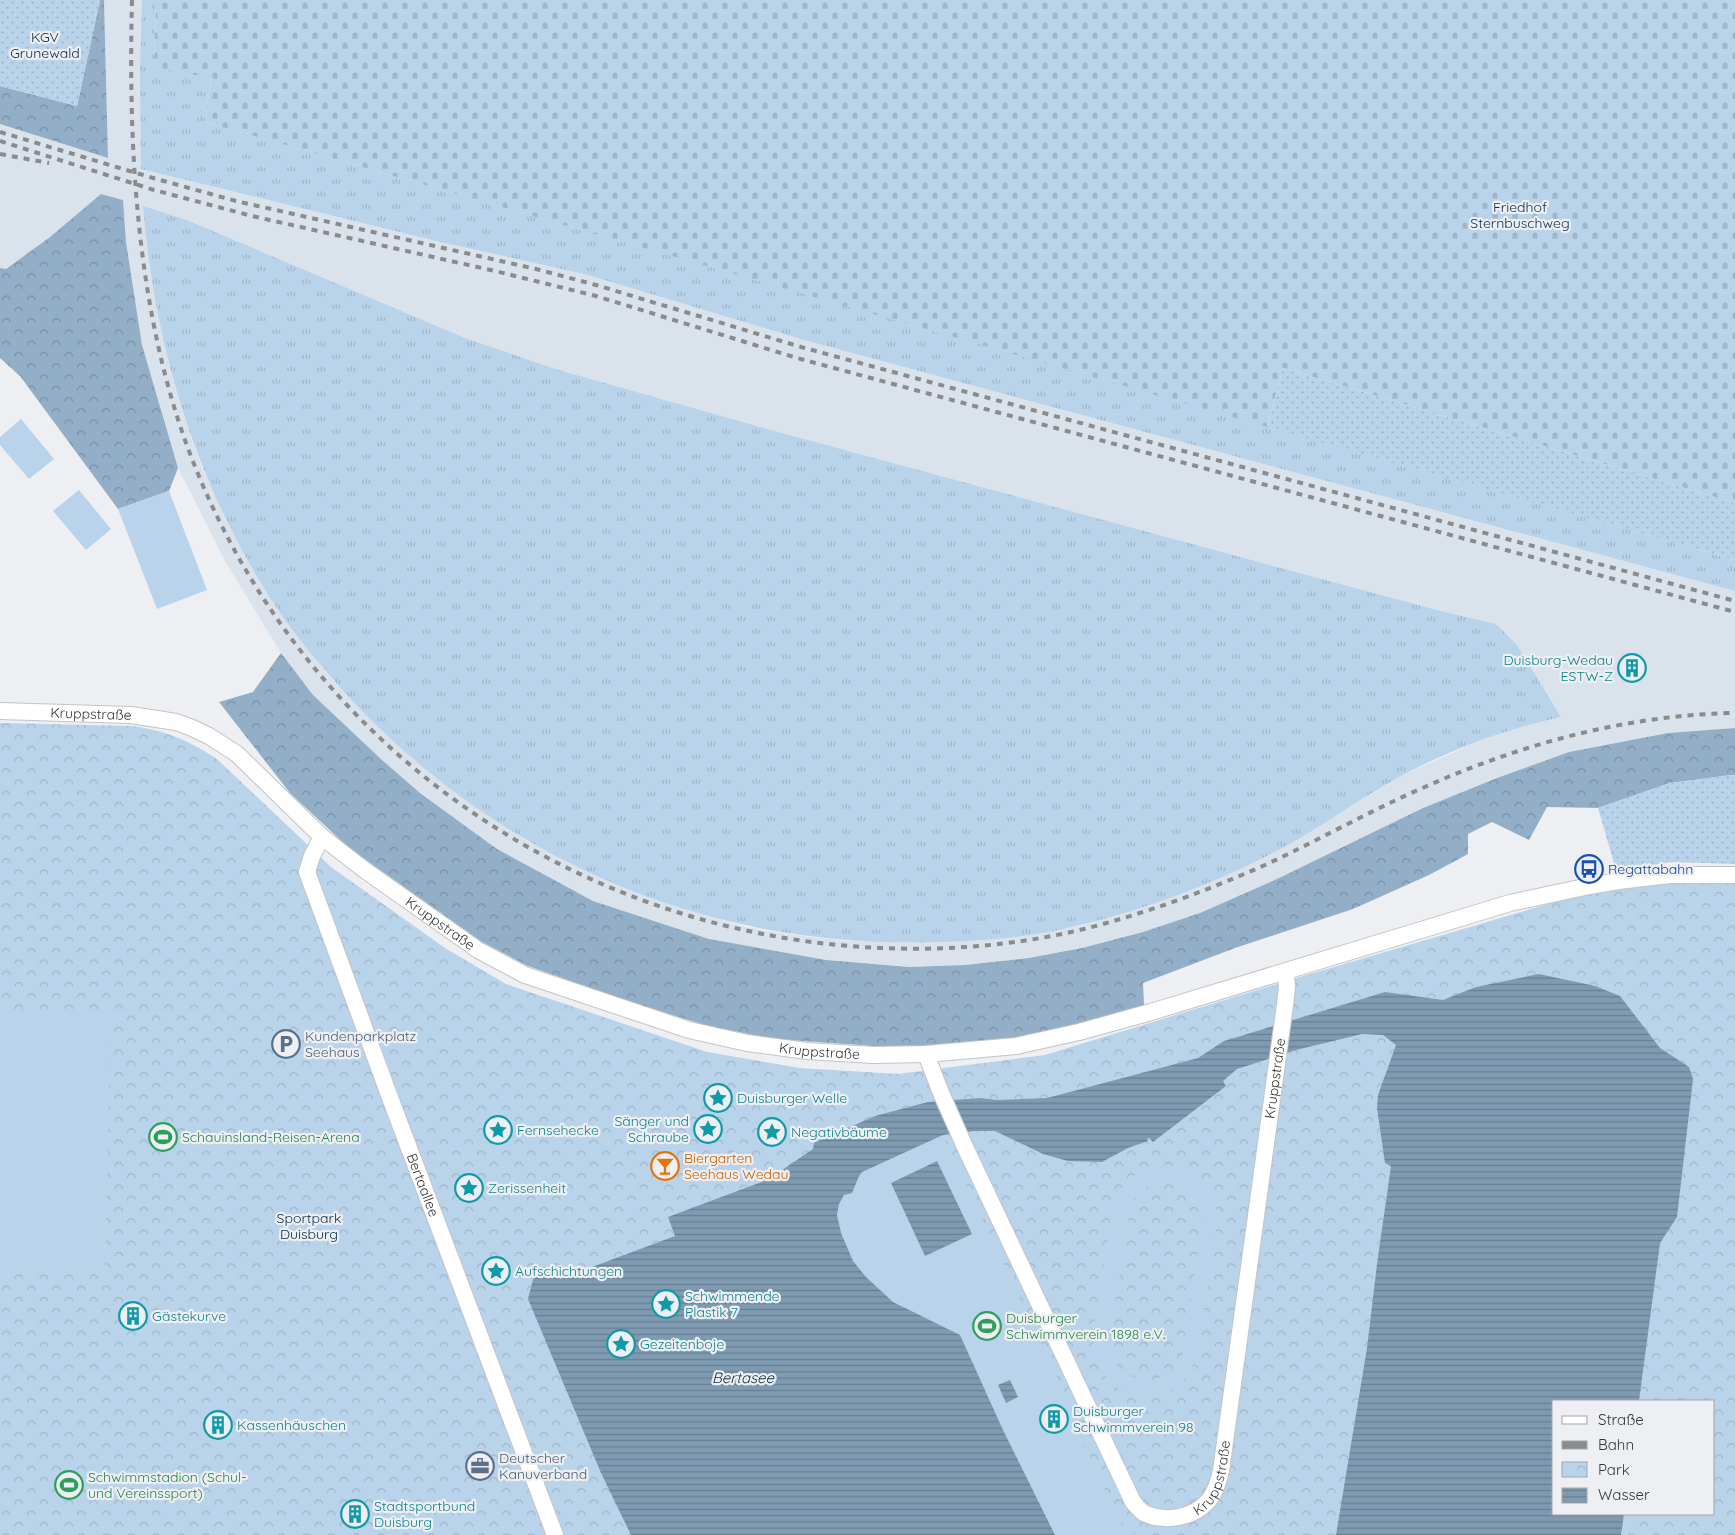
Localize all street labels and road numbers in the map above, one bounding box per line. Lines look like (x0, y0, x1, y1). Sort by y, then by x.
street label: Kruppstraße (50, 704, 132, 724)
street label: Kruppstraße (402, 893, 479, 954)
street label: Kruppstraße (1260, 1037, 1289, 1120)
street label: Kruppstraße (778, 1038, 861, 1063)
street label: Bertaallee (403, 1151, 443, 1219)
street label: Kruppstraße (1190, 1439, 1234, 1519)

